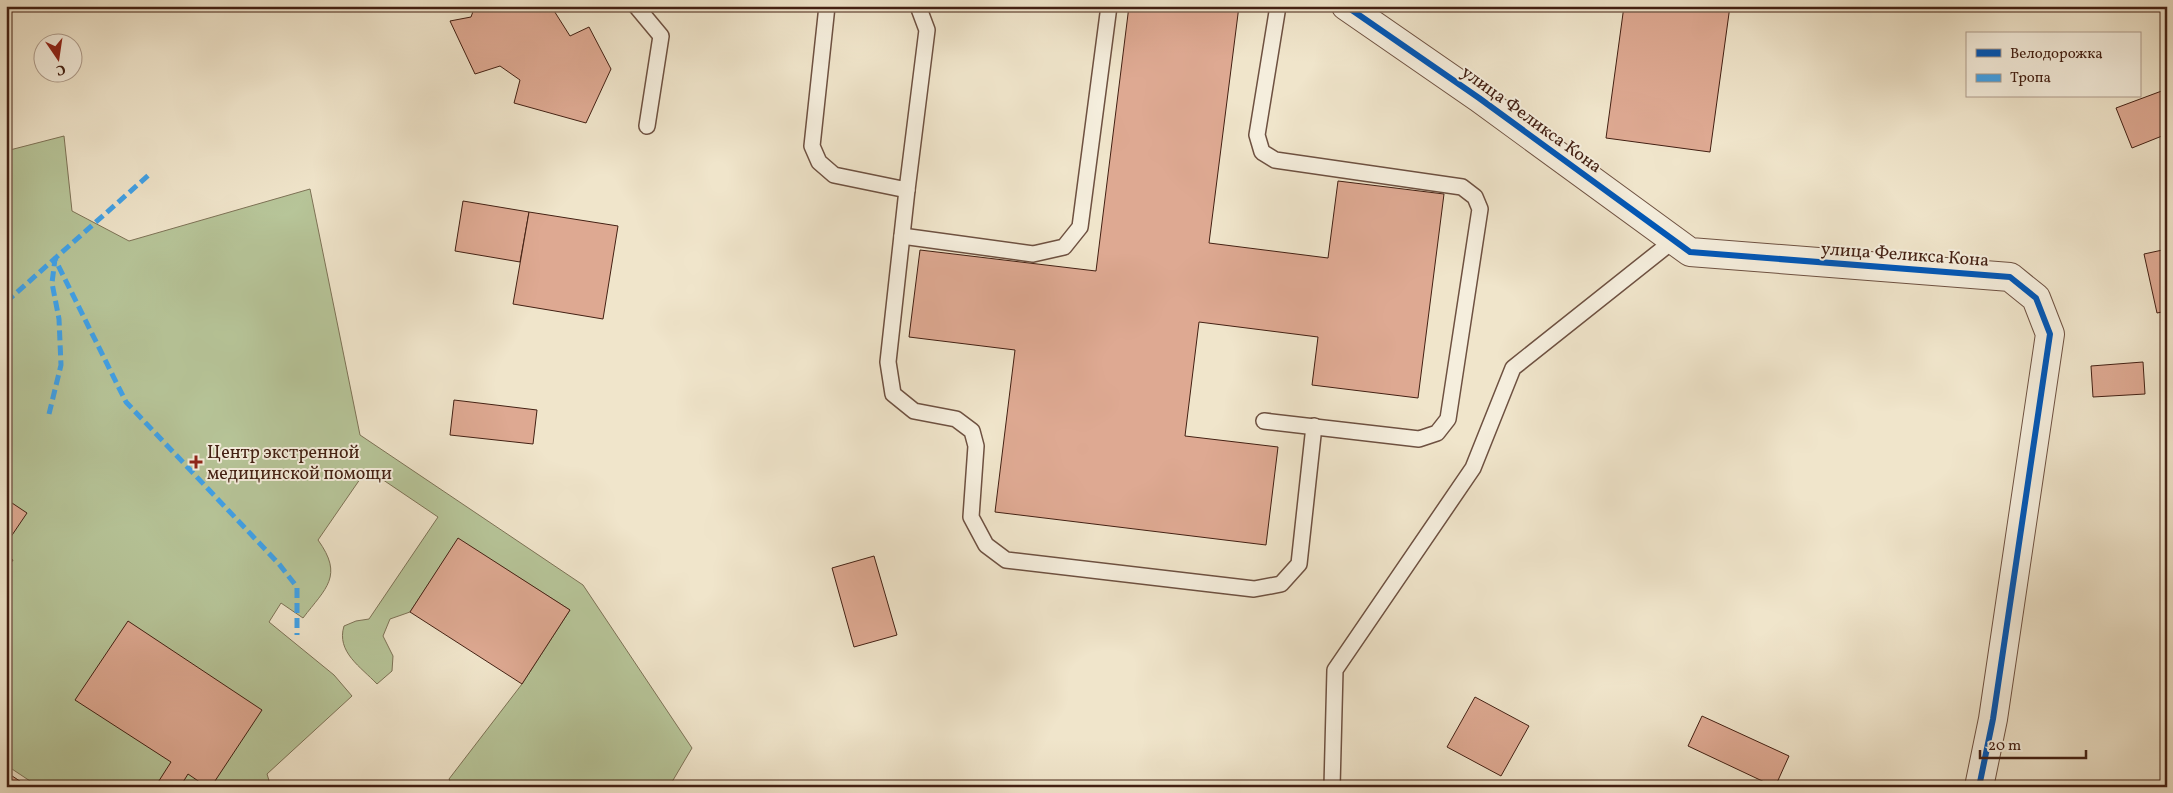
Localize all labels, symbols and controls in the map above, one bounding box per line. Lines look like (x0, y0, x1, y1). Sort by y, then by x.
north arrow (32, 32, 82, 82)
legend (1966, 32, 2140, 98)
text: Велодорожка (2010, 44, 2103, 65)
text: С (54, 59, 67, 79)
street label: улица Феликса Кона (1456, 61, 1607, 180)
text: Тропа (2010, 68, 2051, 89)
street label: улица Феликса Кона (1820, 237, 1990, 274)
place label: Центр экстренной медицинской помощи (207, 441, 392, 487)
marker: Центр экстренной медицинской помощи (189, 455, 203, 469)
scale bar (1980, 728, 2087, 760)
text: 20 m (1988, 736, 2021, 757)

